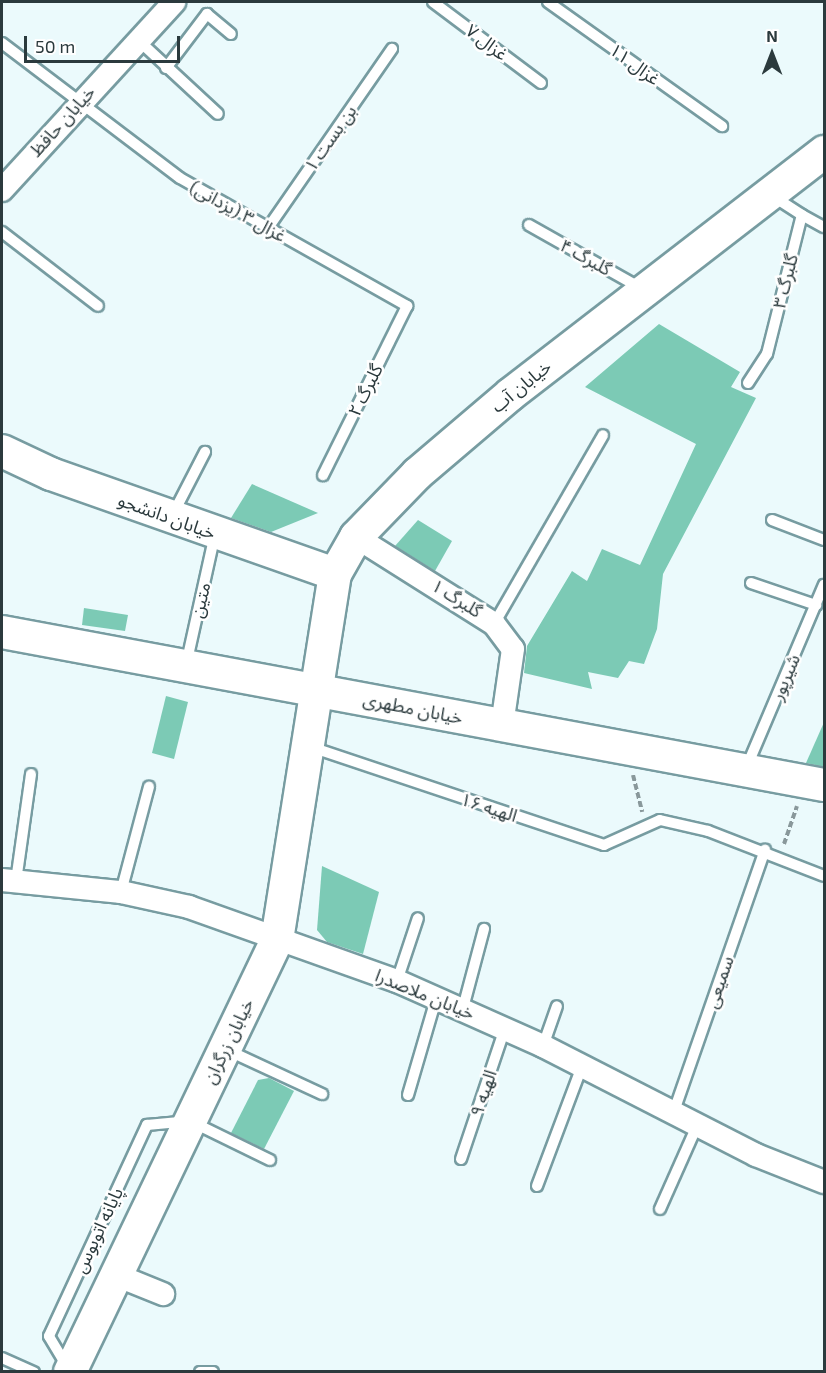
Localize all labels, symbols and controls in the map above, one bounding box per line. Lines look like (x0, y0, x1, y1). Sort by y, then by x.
street label: غزال ۷ (462, 19, 512, 65)
scale bar (27, 24, 183, 62)
north arrow (742, 24, 802, 84)
text: N (766, 26, 778, 45)
text: 50 m (35, 35, 75, 57)
street label: غزال ۱۱ (606, 38, 664, 90)
street label: خیابان حافظ (25, 81, 99, 161)
street label: بن بست ۱ (299, 101, 361, 175)
street label: غزال ۳ (یزدانی) (186, 176, 290, 246)
street label: گلبرگ ۴ (556, 234, 616, 280)
street label: گلبرگ ۳ (768, 251, 802, 311)
street label: خیابان آب (487, 355, 555, 417)
street label: گلبرگ ۲ (343, 360, 387, 420)
street label: خیابان دانشجو (115, 488, 219, 544)
street label: گلبرگ ۱ (428, 574, 486, 622)
street label: متین (185, 580, 215, 620)
street label: شیرپور (766, 651, 804, 703)
street label: خیابان مطهری (361, 688, 465, 728)
street label: الهیه ۱۶ (458, 788, 520, 826)
street label: سمیعی (700, 953, 738, 1011)
street label: خیابان ملاصدرا (372, 964, 478, 1024)
street label: خیابان زرگران (198, 995, 258, 1087)
street label: الهیه ۹ (465, 1067, 501, 1119)
street label: پایانه اتوبوس (69, 1184, 127, 1276)

